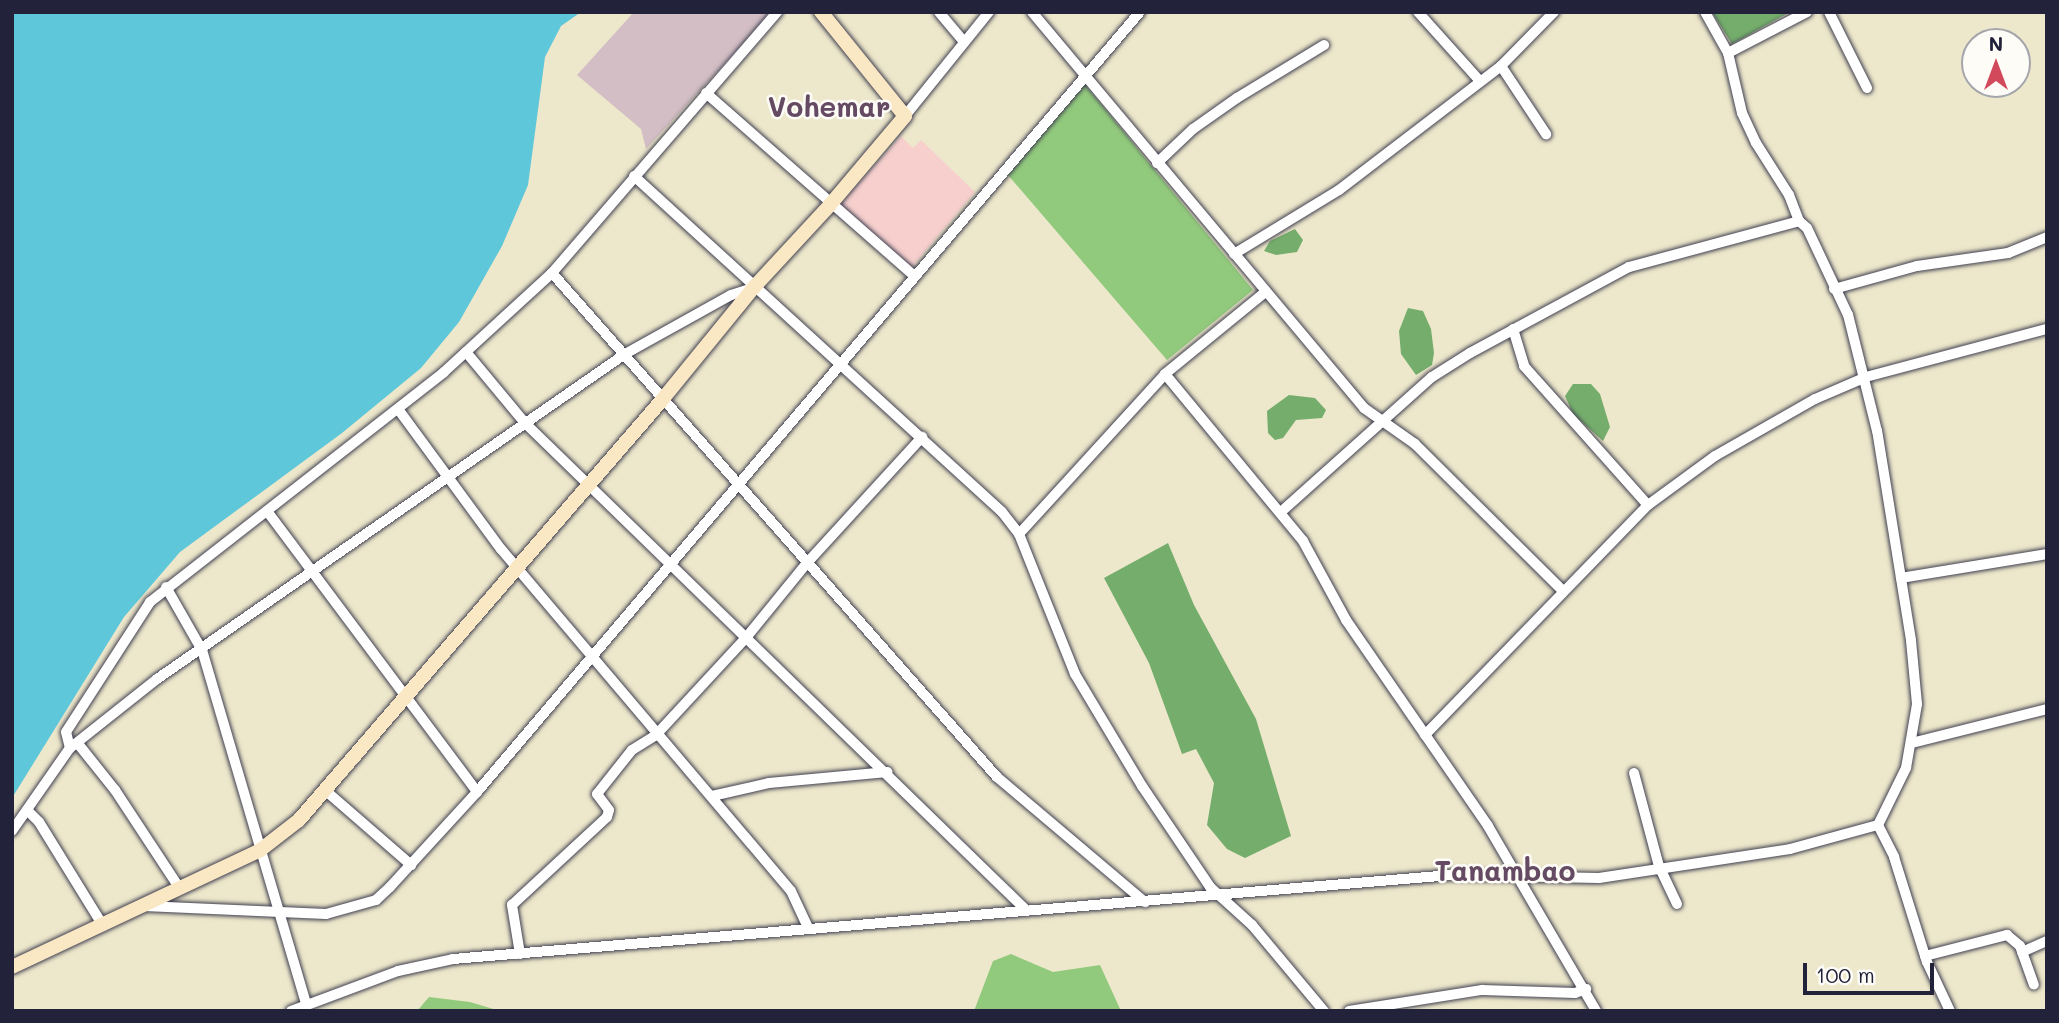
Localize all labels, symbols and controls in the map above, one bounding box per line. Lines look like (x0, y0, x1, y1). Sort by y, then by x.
north arrow (1961, 28, 2031, 98)
text: N (1989, 31, 2003, 56)
district label: Vohemar (768, 89, 890, 123)
district label: Tanambao (1434, 853, 1576, 887)
scale bar (1807, 950, 1938, 994)
text: 100 m (1816, 961, 1875, 988)

